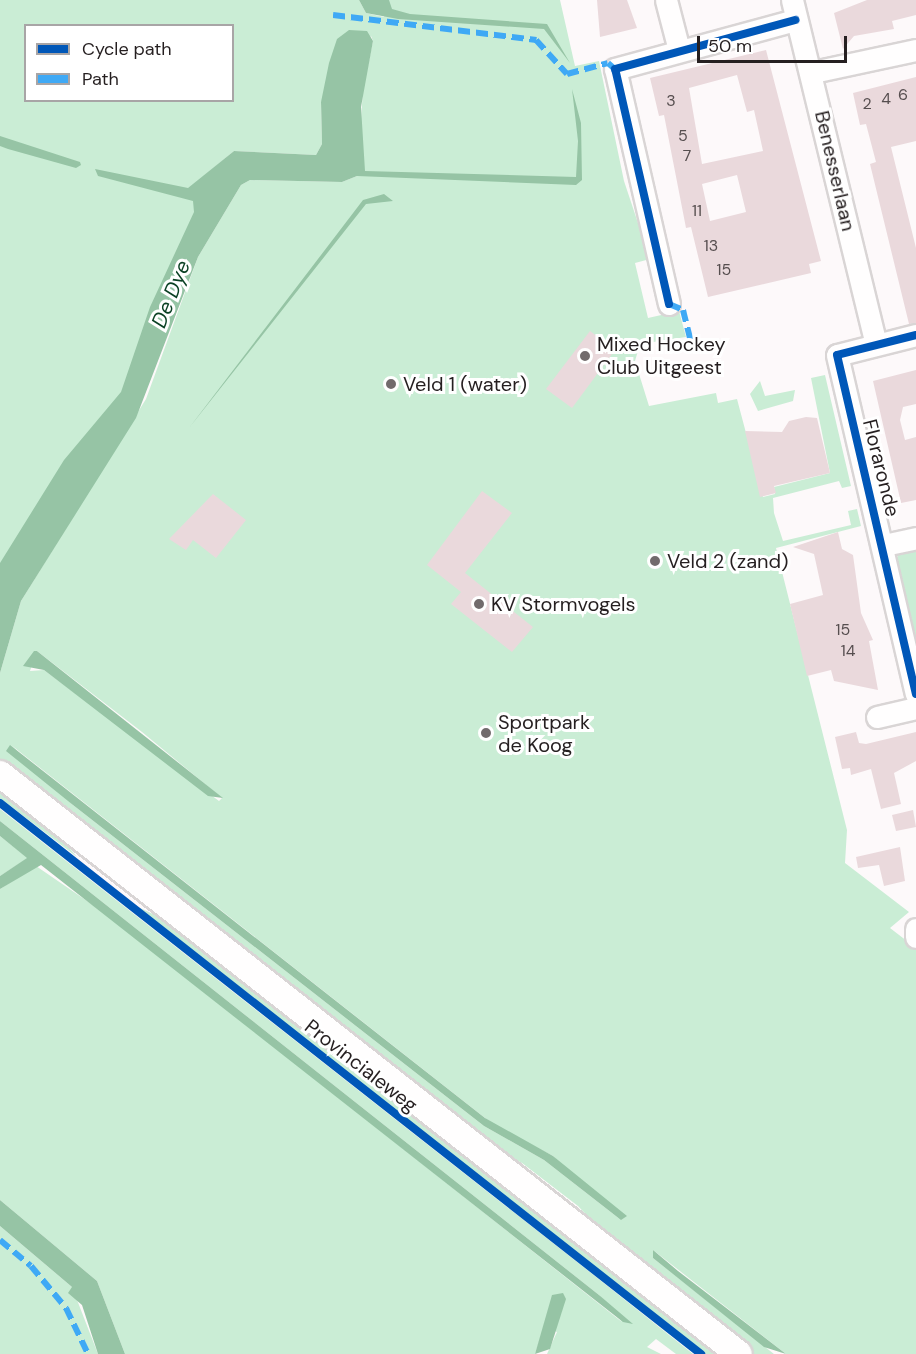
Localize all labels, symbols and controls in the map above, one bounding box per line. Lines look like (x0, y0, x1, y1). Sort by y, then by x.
legend (24, 24, 234, 102)
scale bar (700, 24, 850, 62)
text: 50 m (708, 34, 752, 58)
text: Cycle path (82, 37, 172, 61)
text: Path (82, 67, 119, 91)
house number: 6 (898, 85, 908, 105)
house number: 4 (881, 89, 891, 109)
house number: 3 (666, 91, 676, 111)
house number: 2 (862, 94, 872, 114)
street label: Benesserlaan (809, 108, 861, 234)
house number: 5 (678, 126, 688, 146)
house number: 7 (683, 146, 691, 166)
house number: 11 (692, 201, 702, 221)
house number: 13 (704, 236, 718, 256)
water label: De Dye (146, 257, 196, 331)
house number: 15 (717, 260, 731, 280)
place label: Mixed Hockey Club Uitgeest (597, 332, 726, 379)
marker: Mixed Hockey Club Uitgeest (578, 349, 592, 363)
place label: Veld 1 (water) (403, 372, 527, 396)
marker: Veld 1 (water) (384, 377, 398, 391)
street label: Floraronde (857, 417, 905, 519)
place label: Veld 2 (zand) (667, 549, 789, 573)
marker: Veld 2 (zand) (648, 554, 662, 568)
place label: KV Stormvogels (491, 592, 636, 616)
marker: KV Stormvogels (472, 597, 486, 611)
house number: 15 (836, 620, 850, 640)
house number: 14 (841, 641, 855, 661)
place label: Sportpark de Koog (498, 710, 590, 757)
marker: Sportpark de Koog (479, 726, 493, 740)
street label: Provincialeweg (300, 1014, 422, 1118)

